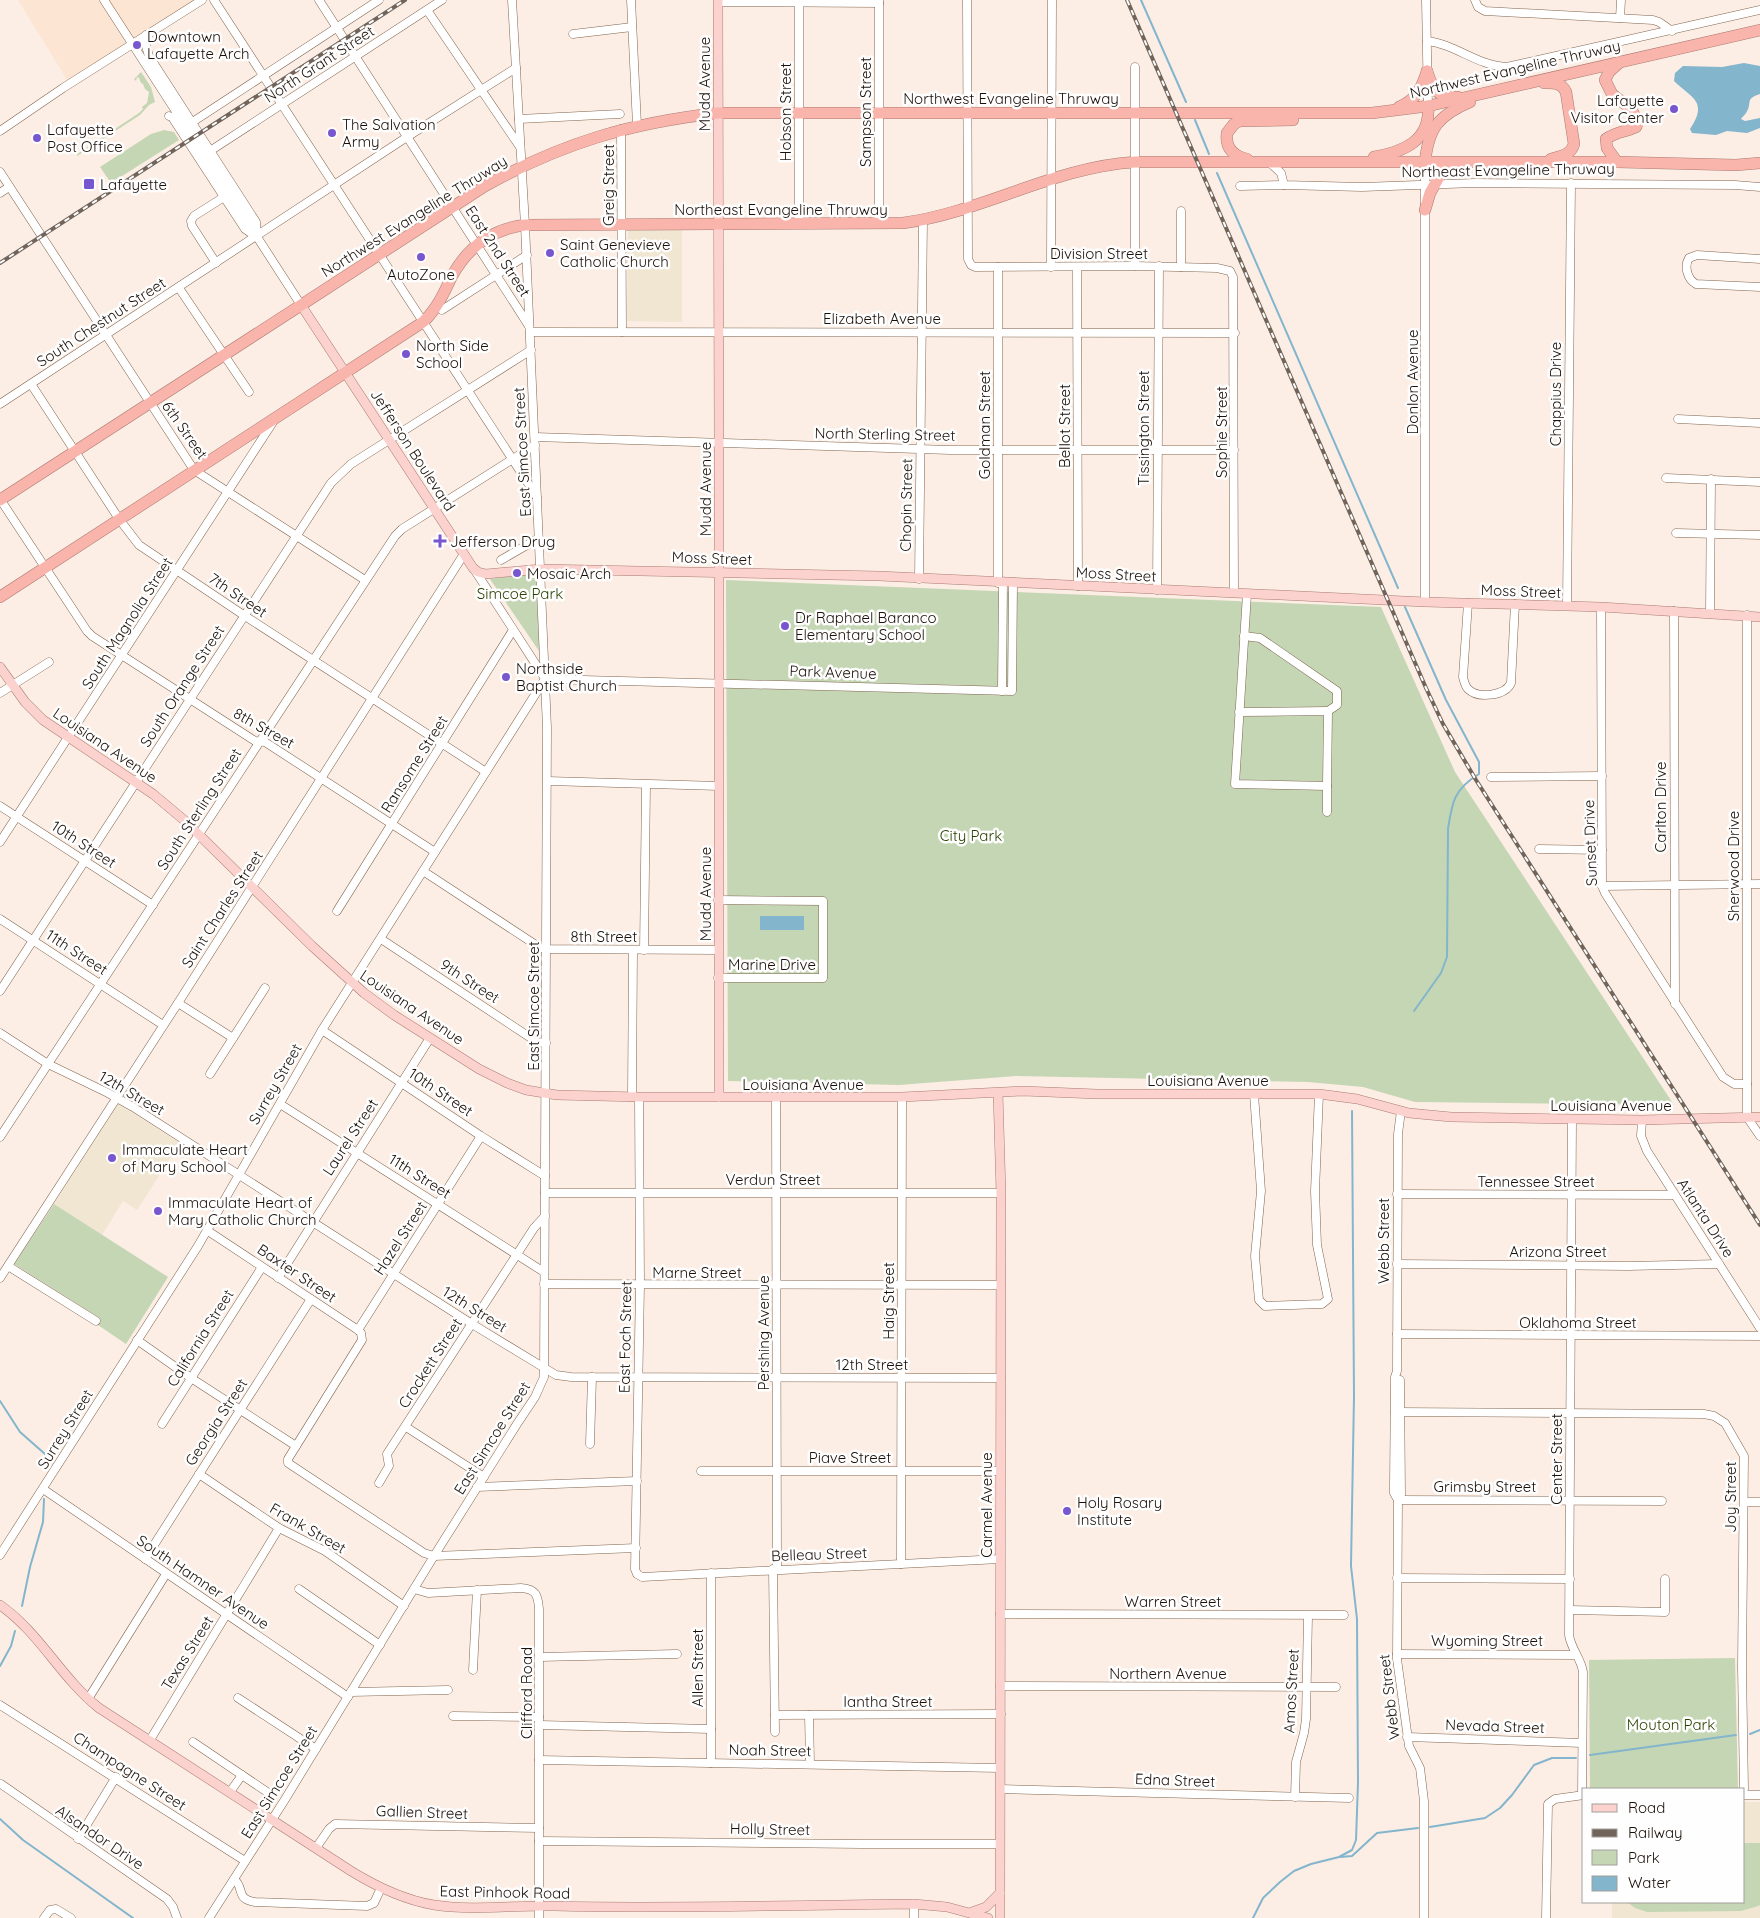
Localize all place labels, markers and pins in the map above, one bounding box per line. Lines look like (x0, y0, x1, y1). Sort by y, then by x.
place label: Downtown Lafayette Arch (147, 27, 250, 63)
marker: Downtown Lafayette Arch (131, 39, 143, 51)
place label: Lafayette Visitor Center (1570, 91, 1664, 127)
marker: Lafayette Visitor Center (1668, 103, 1680, 115)
place label: The Salvation Army (342, 115, 436, 151)
place label: Lafayette Post Office (47, 120, 123, 156)
marker: The Salvation Army (326, 127, 338, 139)
marker: Lafayette Post Office (31, 132, 43, 144)
place label: Lafayette (100, 175, 167, 194)
marker: Lafayette (82, 177, 96, 191)
place label: Saint Genevieve Catholic Church (560, 235, 670, 271)
marker: Saint Genevieve Catholic Church (544, 247, 556, 259)
marker: AutoZone (415, 251, 427, 263)
place label: AutoZone (387, 265, 455, 284)
place label: North Side School (416, 336, 489, 372)
marker: North Side School (400, 348, 412, 360)
place label: Jefferson Drug (450, 532, 555, 551)
marker: Jefferson Drug (434, 535, 446, 547)
place label: Mosaic Arch (527, 564, 611, 583)
marker: Mosaic Arch (511, 567, 523, 579)
place label: Dr Raphael Baranco Elementary School (795, 608, 937, 644)
marker: Dr Raphael Baranco Elementary School (779, 620, 791, 632)
place label: Northside Baptist Church (516, 659, 617, 695)
marker: Northside Baptist Church (500, 671, 512, 683)
place label: Immaculate Heart of Mary School (122, 1140, 248, 1176)
marker: Immaculate Heart of Mary School (106, 1152, 118, 1164)
place label: Immaculate Heart of Mary Catholic Church (168, 1193, 317, 1229)
marker: Immaculate Heart of Mary Catholic Church (152, 1205, 164, 1217)
place label: Holy Rosary Institute (1077, 1493, 1162, 1529)
marker: Holy Rosary Institute (1061, 1505, 1073, 1517)

